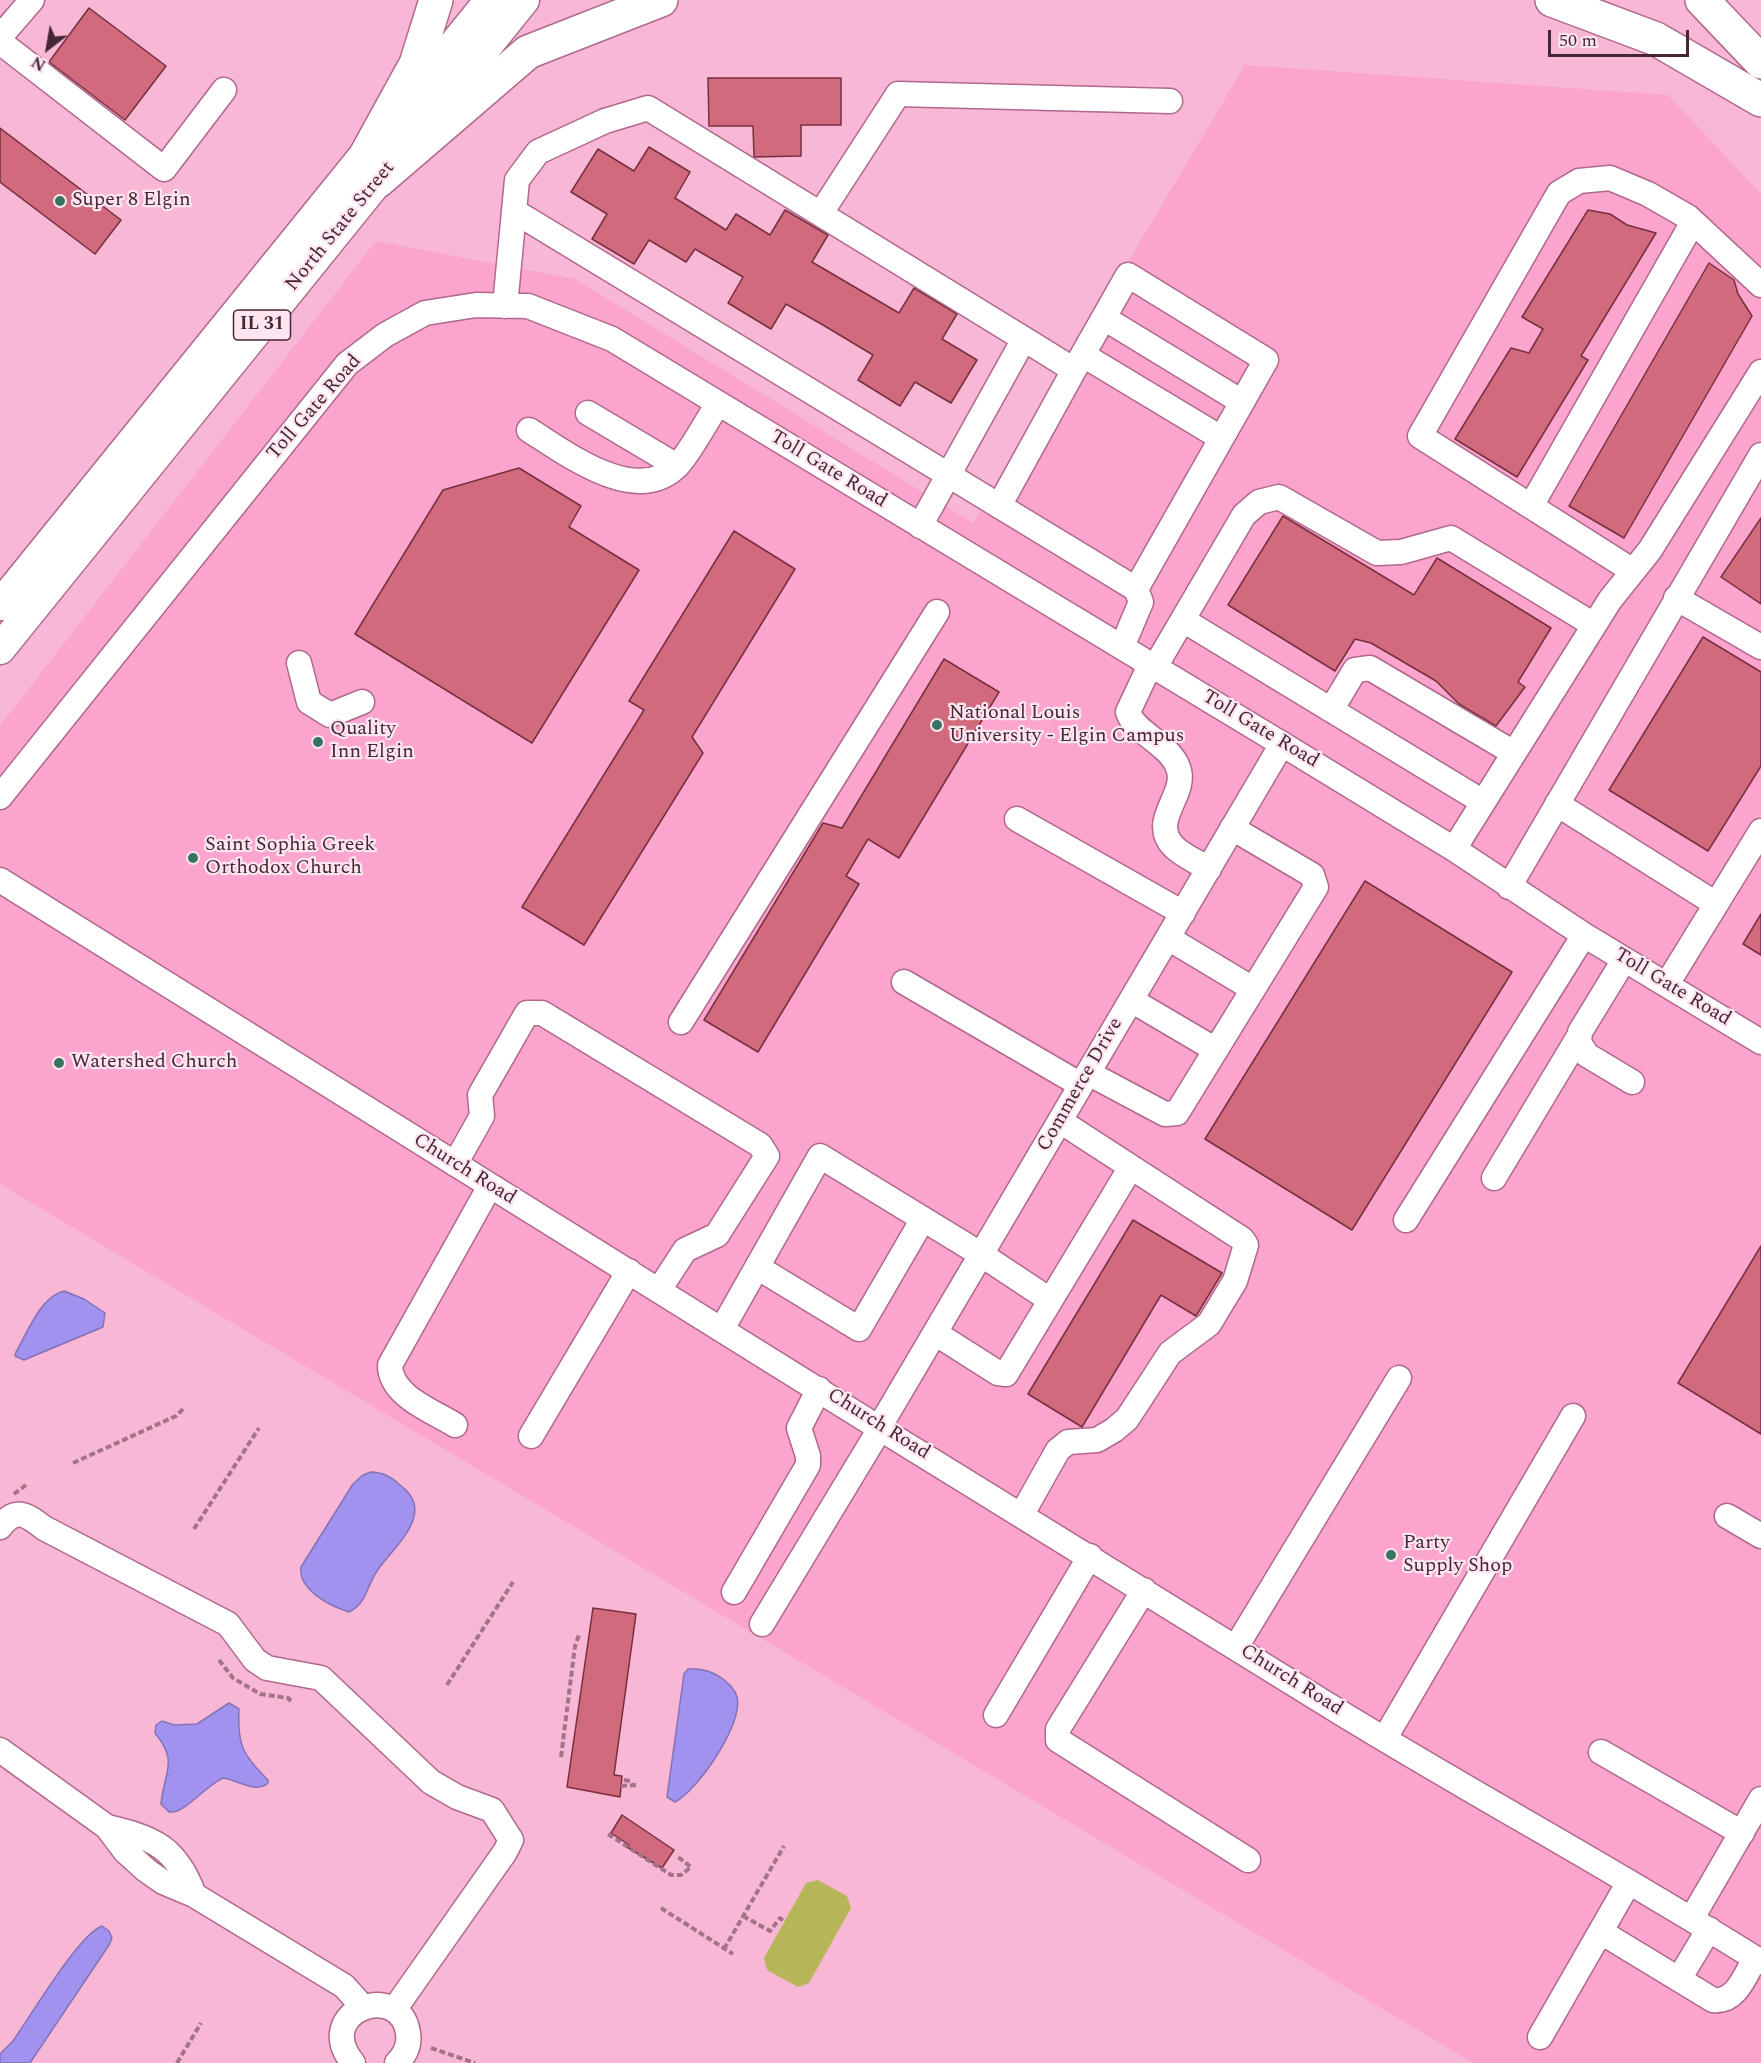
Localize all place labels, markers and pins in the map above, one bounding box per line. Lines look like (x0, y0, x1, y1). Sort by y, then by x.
place label: Super 8 Elgin (72, 189, 191, 213)
marker: Super 8 Elgin (53, 194, 67, 208)
place label: National Louis University - Elgin Campus (949, 702, 1184, 749)
place label: Quality Inn Elgin (330, 718, 414, 765)
marker: National Louis University - Elgin Campus (930, 718, 944, 732)
marker: Quality Inn Elgin (311, 735, 325, 749)
place label: Saint Sophia Greek Orthodox Church (205, 834, 375, 881)
marker: Saint Sophia Greek Orthodox Church (186, 851, 200, 865)
place label: Watershed Church (71, 1051, 237, 1075)
marker: Watershed Church (52, 1056, 66, 1070)
place label: Party Supply Shop (1403, 1532, 1512, 1579)
marker: Party Supply Shop (1384, 1548, 1398, 1562)

